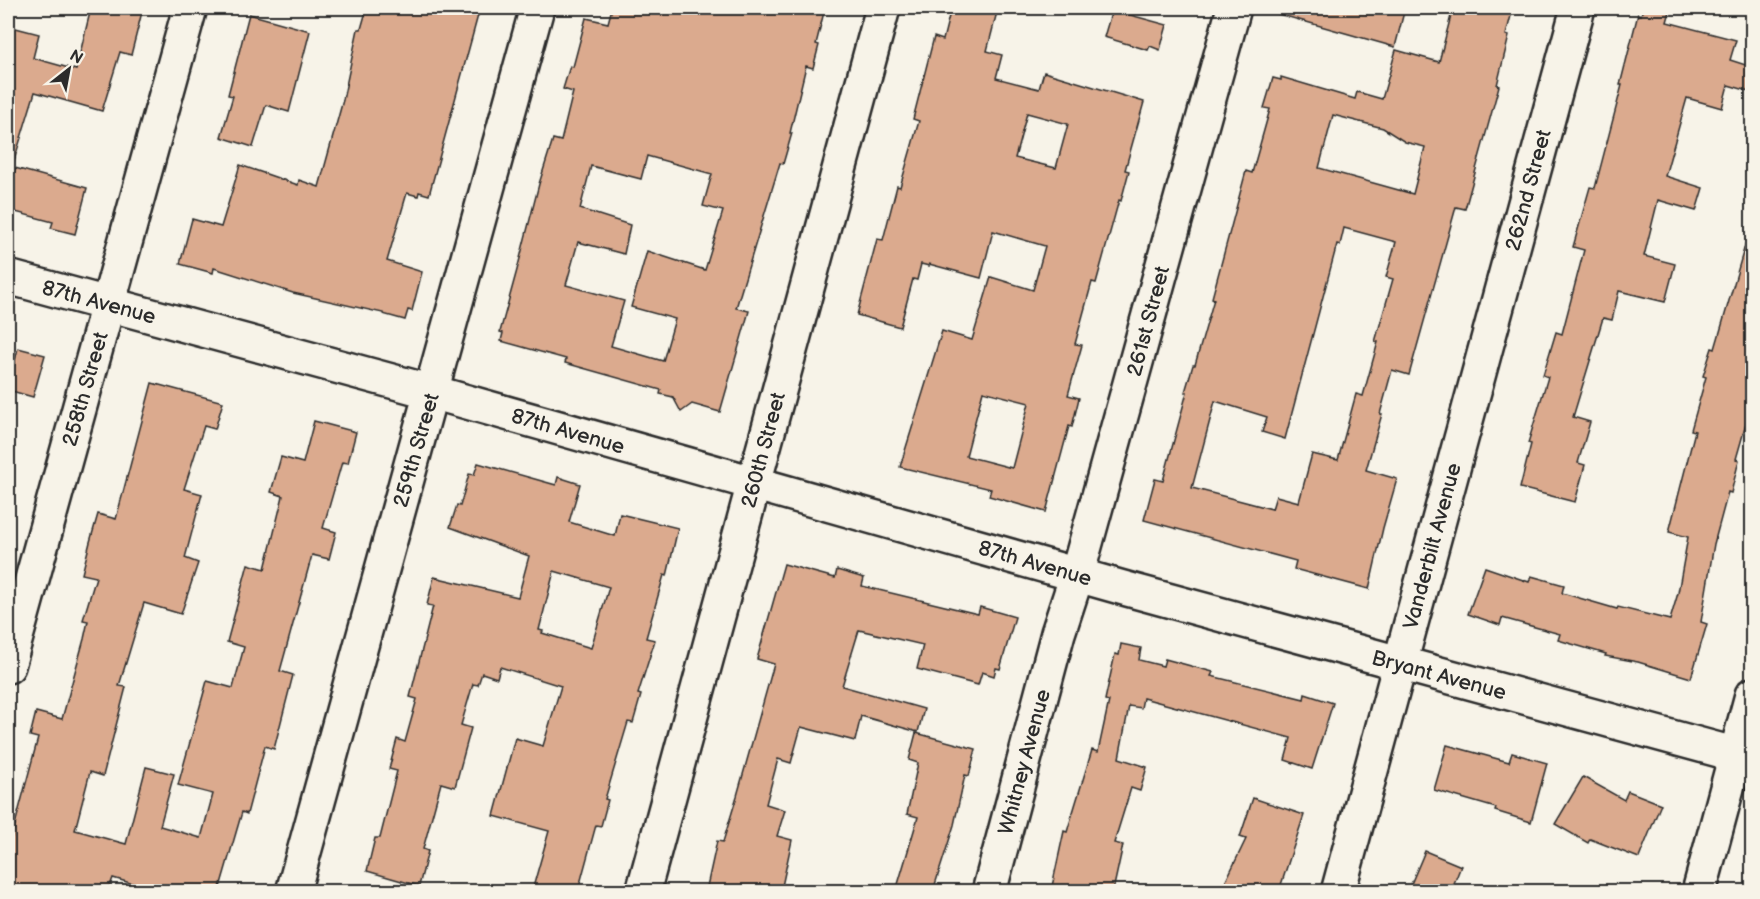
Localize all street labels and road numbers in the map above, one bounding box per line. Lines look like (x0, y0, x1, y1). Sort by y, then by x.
street label: 262nd Street (1500, 126, 1557, 253)
street label: 261st Street (1122, 263, 1175, 379)
street label: 87th Avenue (39, 275, 158, 330)
street label: 258th Street (57, 329, 114, 449)
street label: 260th Street (736, 389, 791, 511)
street label: 259th Street (388, 390, 445, 510)
street label: 87th Avenue (508, 403, 627, 460)
street label: Vanderbilt Avenue (1398, 460, 1467, 632)
street label: 87th Avenue (975, 535, 1094, 592)
street label: Bryant Avenue (1369, 646, 1509, 705)
street label: Whitney Avenue (993, 687, 1056, 838)

